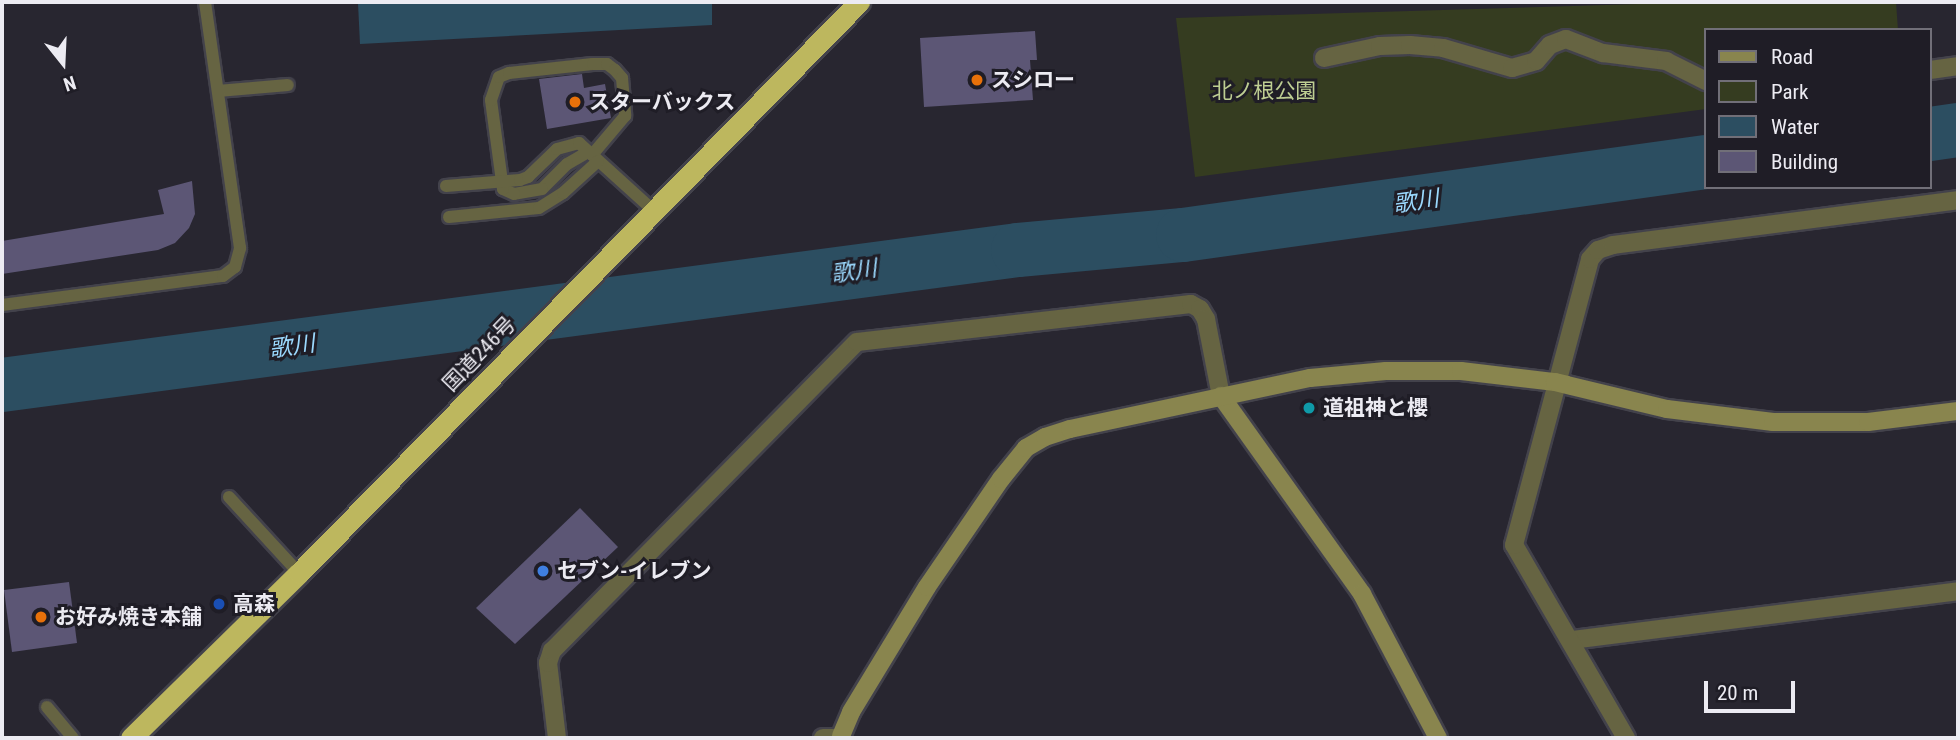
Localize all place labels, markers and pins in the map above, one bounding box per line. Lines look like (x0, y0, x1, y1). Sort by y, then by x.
place label: スシロー (991, 67, 1075, 93)
marker: スシロー (969, 72, 985, 88)
place label: スターバックス (589, 89, 736, 115)
marker: スターバックス (567, 94, 583, 110)
place label: 道祖神と櫻 (1323, 395, 1428, 421)
marker: 道祖神と櫻 (1301, 400, 1317, 416)
place label: セブン-イレブン (557, 558, 712, 584)
marker: セブン-イレブン (535, 563, 551, 579)
place label: 高森 (233, 591, 275, 617)
marker: 高森 (211, 596, 227, 612)
place label: お好み焼き本舗 (55, 604, 202, 630)
marker: お好み焼き本舗 (33, 609, 49, 625)

